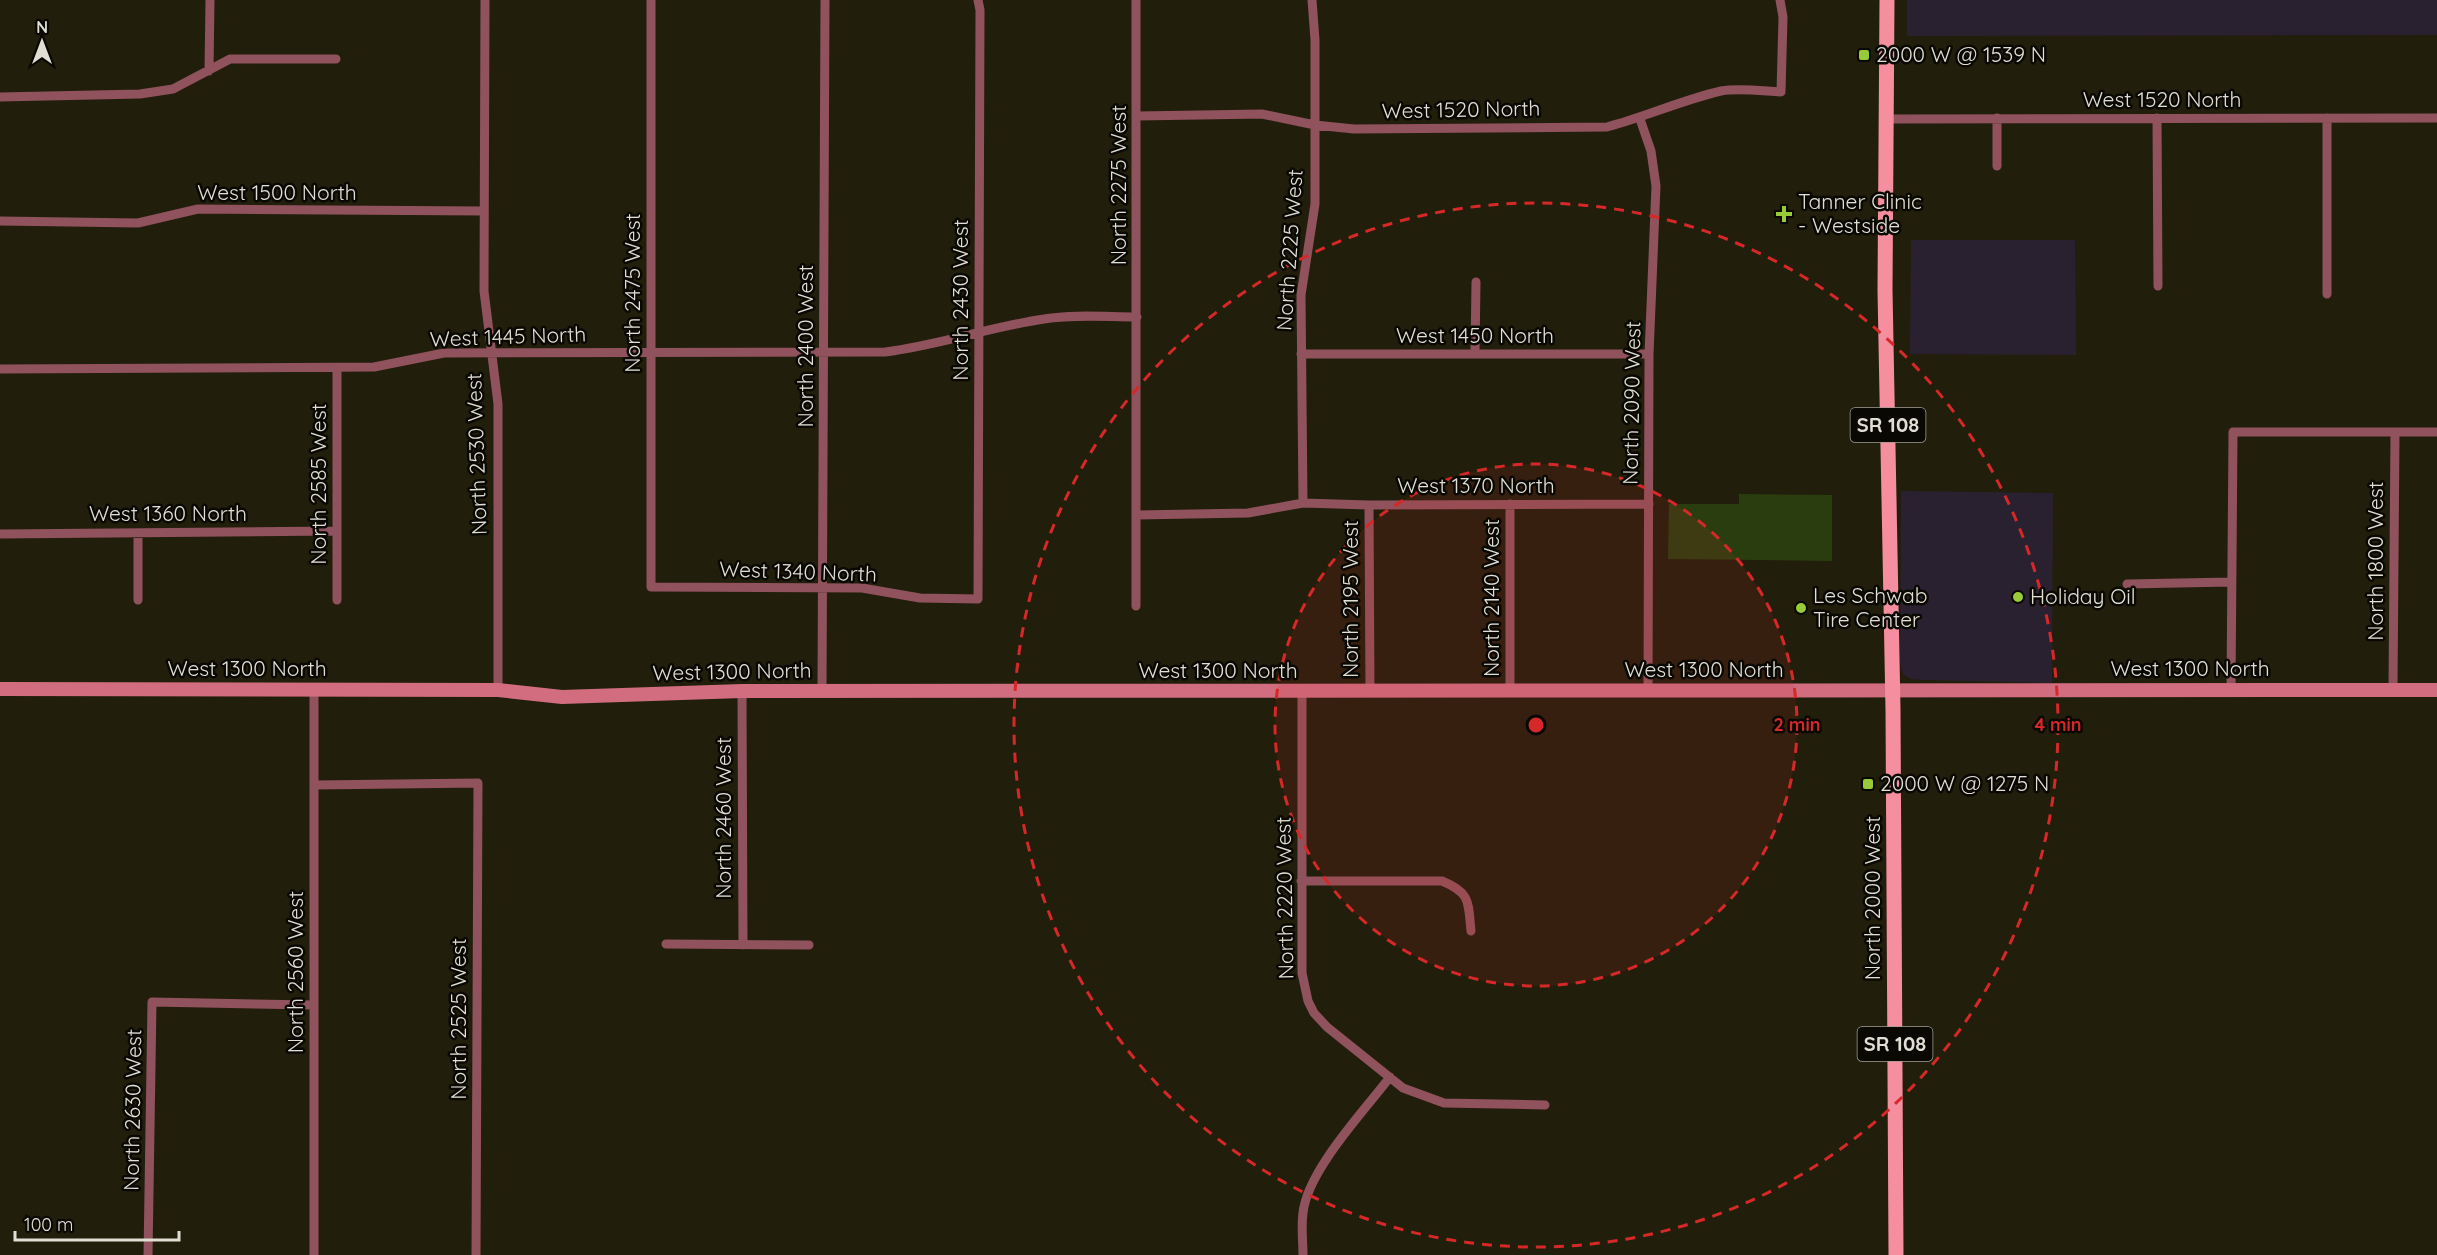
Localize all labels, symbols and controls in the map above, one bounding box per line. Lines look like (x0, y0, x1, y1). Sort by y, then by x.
north arrow (12, 12, 72, 72)
text: N (36, 17, 48, 37)
place label: 2000 W @ 1539 N (1876, 41, 2046, 67)
marker: 2000 W @ 1539 N (1857, 48, 1871, 62)
street label: West 1520 North (2083, 86, 2241, 112)
street label: West 1520 North (1381, 95, 1541, 123)
street label: North 2275 West (1105, 105, 1131, 265)
street label: North 2225 West (1270, 168, 1308, 332)
street label: West 1500 North (197, 179, 357, 205)
place label: Tanner Clinic - Westside (1798, 188, 1922, 238)
marker: Tanner Clinic - Westside (1775, 205, 1793, 223)
street label: North 2475 West (619, 213, 645, 373)
street label: North 2430 West (947, 219, 973, 381)
street label: North 2400 West (792, 265, 818, 427)
street label: West 1445 North (429, 320, 587, 352)
street label: North 2090 West (1617, 321, 1645, 485)
street label: West 1450 North (1396, 322, 1554, 348)
street label: North 2530 West (460, 373, 492, 535)
street label: North 2585 West (305, 403, 331, 565)
road number: SR 108 (1850, 408, 1926, 442)
street label: West 1370 North (1397, 472, 1555, 498)
street label: North 1800 West (2362, 481, 2388, 641)
street label: West 1360 North (89, 500, 247, 526)
street label: North 2140 West (1478, 519, 1504, 677)
street label: North 2195 West (1337, 520, 1363, 678)
street label: West 1340 North (719, 555, 877, 587)
place label: Les Schwab Tire Center (1813, 582, 1928, 632)
place label: Holiday Oil (2030, 583, 2136, 609)
marker: Holiday Oil (2011, 590, 2025, 604)
marker: Les Schwab Tire Center (1794, 601, 1808, 615)
street label: West 1300 North (167, 655, 327, 681)
street label: West 1300 North (2110, 655, 2270, 681)
street label: West 1300 North (1624, 656, 1784, 682)
street label: West 1300 North (652, 657, 812, 685)
street label: West 1300 North (1138, 657, 1298, 683)
text: 2 min (1774, 713, 1820, 736)
text: 4 min (2034, 713, 2082, 736)
centre of rings (1526, 715, 1546, 735)
street label: North 2460 West (710, 737, 736, 899)
place label: 2000 W @ 1275 N (1880, 770, 2049, 796)
marker: 2000 W @ 1275 N (1861, 777, 1875, 791)
street label: North 2220 West (1270, 816, 1298, 980)
street label: North 2000 West (1859, 816, 1885, 980)
street label: North 2560 West (282, 891, 308, 1053)
street label: North 2525 West (445, 938, 471, 1100)
road number: SR 108 (1858, 1027, 1932, 1061)
street label: North 2630 West (118, 1029, 146, 1191)
scale bar (15, 1204, 178, 1242)
text: 100 m (24, 1213, 73, 1236)

